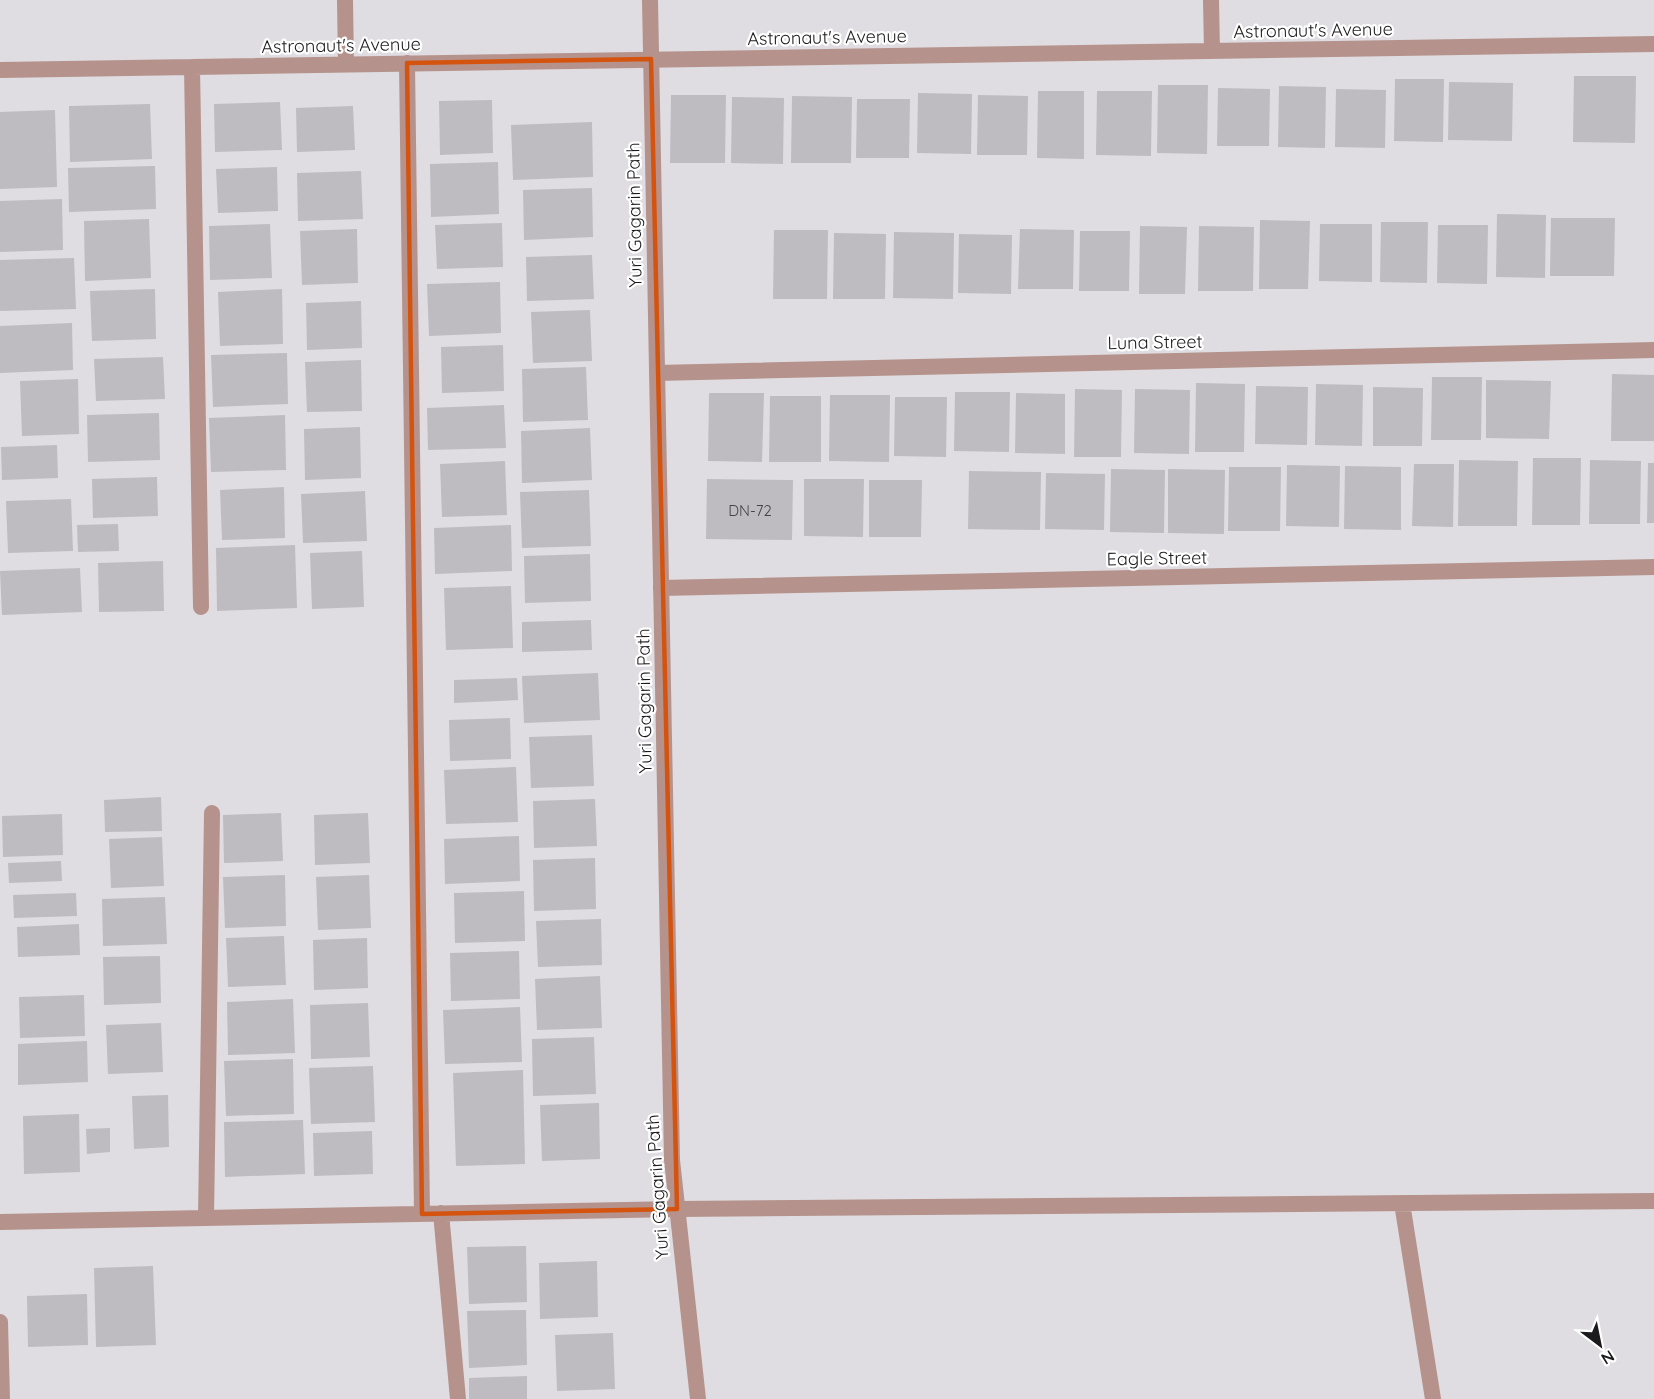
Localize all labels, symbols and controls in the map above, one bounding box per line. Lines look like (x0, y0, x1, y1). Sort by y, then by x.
street label: Astronaut's Avenue (1233, 17, 1393, 43)
street label: Astronaut's Avenue (747, 24, 907, 50)
street label: Astronaut's Avenue (261, 32, 421, 58)
street label: Yuri Gagarin Path (621, 142, 647, 288)
street label: Luna Street (1107, 330, 1203, 354)
house number: DN-72 (728, 501, 772, 520)
street label: Eagle Street (1107, 546, 1207, 570)
street label: Yuri Gagarin Path (631, 628, 657, 774)
street label: Yuri Gagarin Path (640, 1114, 674, 1260)
north arrow (1570, 1315, 1630, 1375)
text: N (1598, 1346, 1618, 1369)

